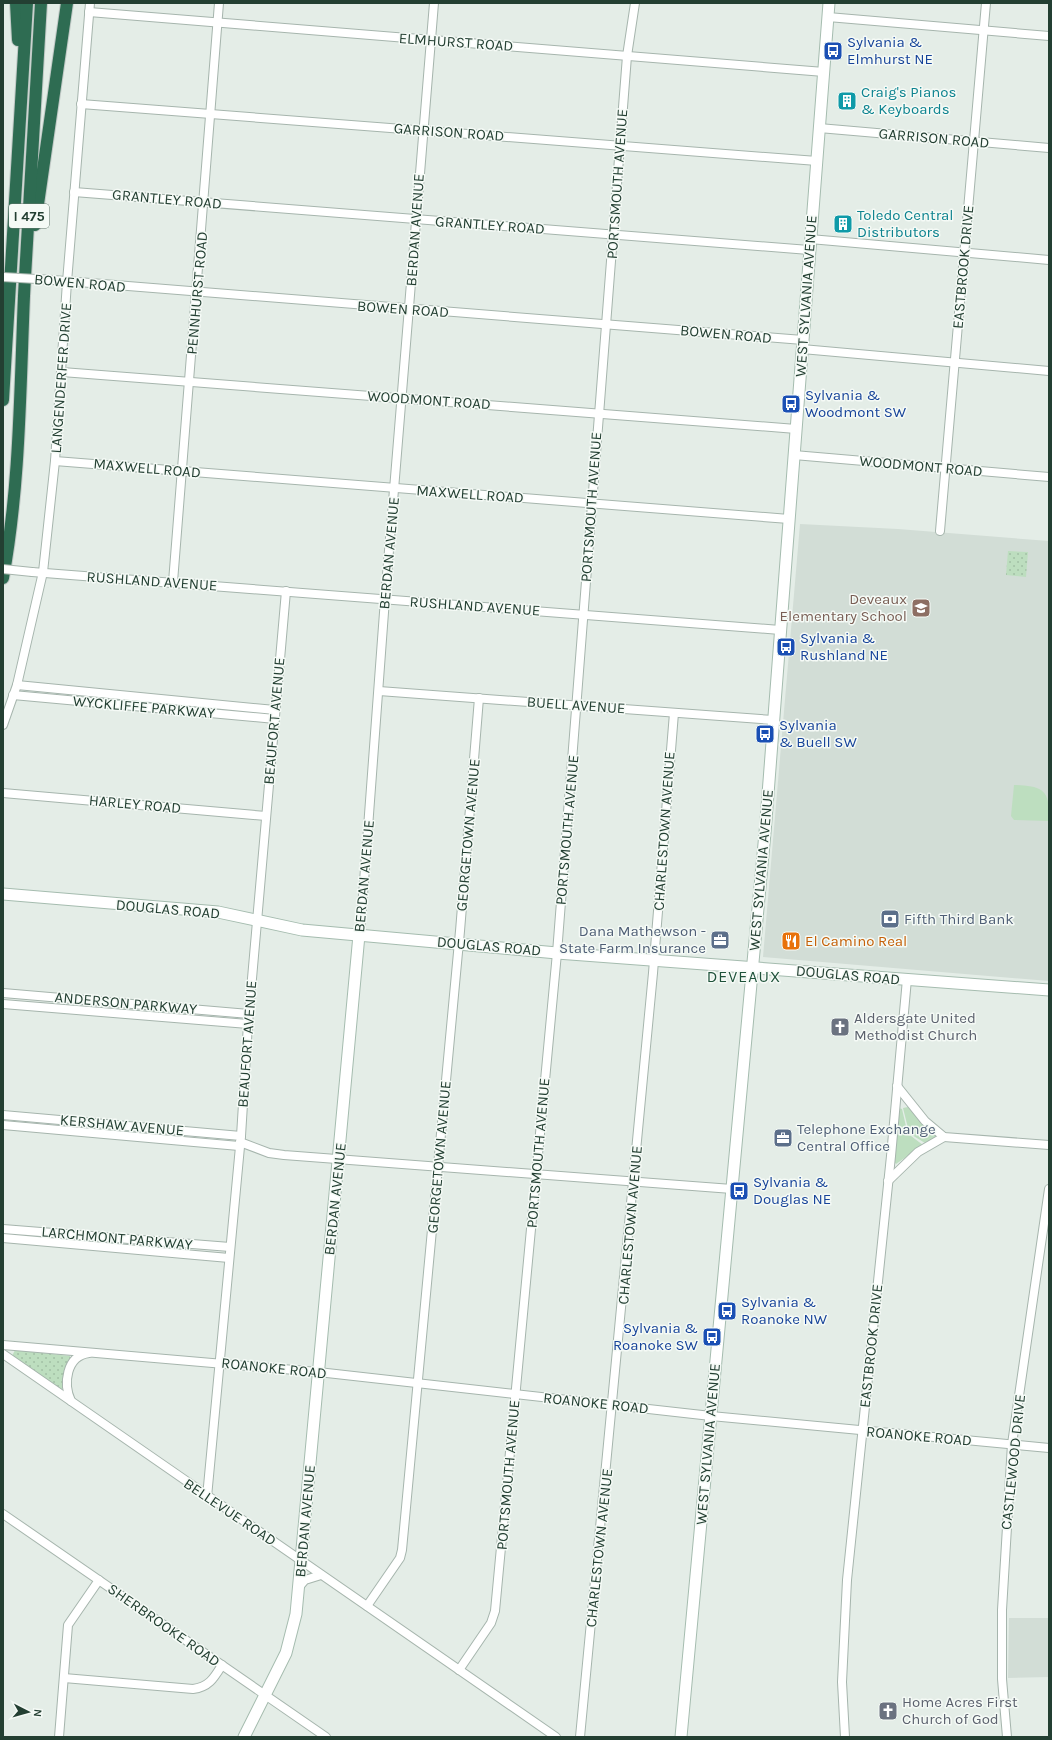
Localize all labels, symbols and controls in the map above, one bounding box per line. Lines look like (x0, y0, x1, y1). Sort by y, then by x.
street label: ELMHURST ROAD (398, 29, 514, 55)
place label: Sylvania & Elmhurst NE (847, 33, 933, 68)
bus stop icon: Sylvania & Elmhurst NE (822, 40, 844, 62)
place label: Craig's Pianos & Keyboards (861, 83, 956, 118)
building icon: Craig's Pianos & Keyboards (836, 90, 858, 112)
street label: PORTSMOUTH AVENUE (603, 108, 631, 260)
street label: GARRISON ROAD (393, 119, 505, 145)
street label: GARRISON ROAD (878, 124, 990, 152)
street label: BERDAN AVENUE (402, 173, 428, 287)
street label: GRANTLEY ROAD (111, 185, 223, 213)
road number: I 475 (9, 204, 49, 228)
street label: EASTBROOK DRIVE (949, 204, 977, 330)
place label: Toledo Central Distributors (857, 206, 954, 241)
street label: GRANTLEY ROAD (435, 212, 545, 238)
building icon: Toledo Central Distributors (832, 213, 854, 235)
street label: WEST SYLVANIA AVENUE (791, 215, 821, 377)
street label: PENNHURST ROAD (183, 231, 211, 355)
street label: BOWEN ROAD (33, 270, 127, 296)
street label: BOWEN ROAD (356, 297, 450, 321)
street label: LANGENDERFER DRIVE (47, 302, 75, 454)
street label: BOWEN ROAD (679, 321, 773, 347)
place label: Sylvania & Woodmont SW (805, 386, 907, 421)
street label: WOODMONT ROAD (367, 387, 491, 413)
bus stop icon: Sylvania & Woodmont SW (780, 393, 802, 415)
street label: PORTSMOUTH AVENUE (577, 431, 605, 583)
street label: WOODMONT ROAD (859, 452, 983, 480)
street label: MAXWELL ROAD (93, 454, 201, 482)
street label: MAXWELL ROAD (416, 481, 524, 507)
street label: BERDAN AVENUE (375, 496, 403, 610)
street label: RUSHLAND AVENUE (86, 567, 218, 595)
place label: Deveaux Elementary School (780, 590, 907, 625)
street label: RUSHLAND AVENUE (409, 592, 541, 620)
school or university icon: Deveaux Elementary School (910, 597, 932, 619)
place label: Sylvania & Rushland NE (800, 629, 888, 664)
bus stop icon: Sylvania & Rushland NE (775, 636, 797, 658)
street label: BEAUFORT AVENUE (259, 657, 289, 785)
street label: WYCKLIFFE PARKWAY (72, 692, 217, 722)
street label: BUELL AVENUE (526, 693, 626, 717)
place label: Sylvania & Buell SW (779, 716, 857, 751)
bus stop icon: Sylvania & Buell SW (754, 723, 776, 745)
street label: CHARLESTOWN AVENUE (649, 751, 679, 911)
street label: PORTSMOUTH AVENUE (551, 754, 583, 906)
street label: GEORGETOWN AVENUE (452, 758, 484, 912)
street label: WEST SYLVANIA AVENUE (745, 789, 777, 951)
street label: HARLEY ROAD (88, 791, 182, 817)
street label: BERDAN AVENUE (350, 819, 378, 933)
street label: DOUGLAS ROAD (115, 895, 221, 923)
bank icon: Fifth Third Bank (879, 908, 901, 930)
place label: Fifth Third Bank (904, 910, 1014, 928)
place label: Dana Mathewson - State Farm Insurance (559, 922, 706, 957)
office icon: Dana Mathewson - State Farm Insurance (709, 929, 731, 951)
restaurant icon: El Camino Real (780, 930, 802, 952)
street label: DOUGLAS ROAD (436, 932, 542, 960)
place label: El Camino Real (805, 932, 907, 950)
street label: DOUGLAS ROAD (795, 961, 901, 989)
district label: DEVEAUX (707, 967, 781, 986)
street label: BEAUFORT AVENUE (234, 980, 260, 1108)
street label: ANDERSON PARKWAY (54, 988, 199, 1018)
place label: Aldersgate United Methodist Church (854, 1009, 977, 1044)
church icon: Aldersgate United Methodist Church (829, 1016, 851, 1038)
street label: PORTSMOUTH AVENUE (522, 1077, 554, 1229)
street label: GEORGETOWN AVENUE (423, 1080, 455, 1234)
street label: KERSHAW AVENUE (59, 1111, 185, 1139)
place label: Telephone Exchange Central Office (797, 1120, 936, 1155)
office icon: Telephone Exchange Central Office (772, 1127, 794, 1149)
street label: BERDAN AVENUE (320, 1142, 350, 1256)
street label: CHARLESTOWN AVENUE (614, 1145, 646, 1305)
place label: Sylvania & Douglas NE (753, 1173, 831, 1208)
bus stop icon: Sylvania & Douglas NE (728, 1180, 750, 1202)
street label: LARCHMONT PARKWAY (41, 1222, 194, 1254)
street label: EASTBROOK DRIVE (856, 1283, 886, 1409)
place label: Sylvania & Roanoke NW (741, 1293, 828, 1328)
bus stop icon: Sylvania & Roanoke NW (716, 1300, 738, 1322)
place label: Sylvania & Roanoke SW (613, 1319, 699, 1354)
bus stop icon: Sylvania & Roanoke SW (701, 1326, 723, 1348)
street label: ROANOKE ROAD (220, 1354, 328, 1382)
street label: WEST SYLVANIA AVENUE (692, 1363, 724, 1525)
street label: ROANOKE ROAD (542, 1389, 650, 1417)
street label: CASTLEWOOD DRIVE (997, 1393, 1029, 1531)
street label: PORTSMOUTH AVENUE (492, 1399, 524, 1551)
street label: ROANOKE ROAD (865, 1422, 973, 1450)
street label: BERDAN AVENUE (291, 1464, 319, 1578)
street label: CHARLESTOWN AVENUE (582, 1468, 616, 1628)
street label: BELLEVUE ROAD (180, 1474, 280, 1550)
street label: SHERBROOKE ROAD (104, 1579, 224, 1671)
north arrow (8, 1692, 48, 1732)
place label: Home Acres First Church of God (902, 1693, 1018, 1728)
church icon: Home Acres First Church of God (877, 1700, 899, 1722)
text: N (31, 1708, 44, 1718)

